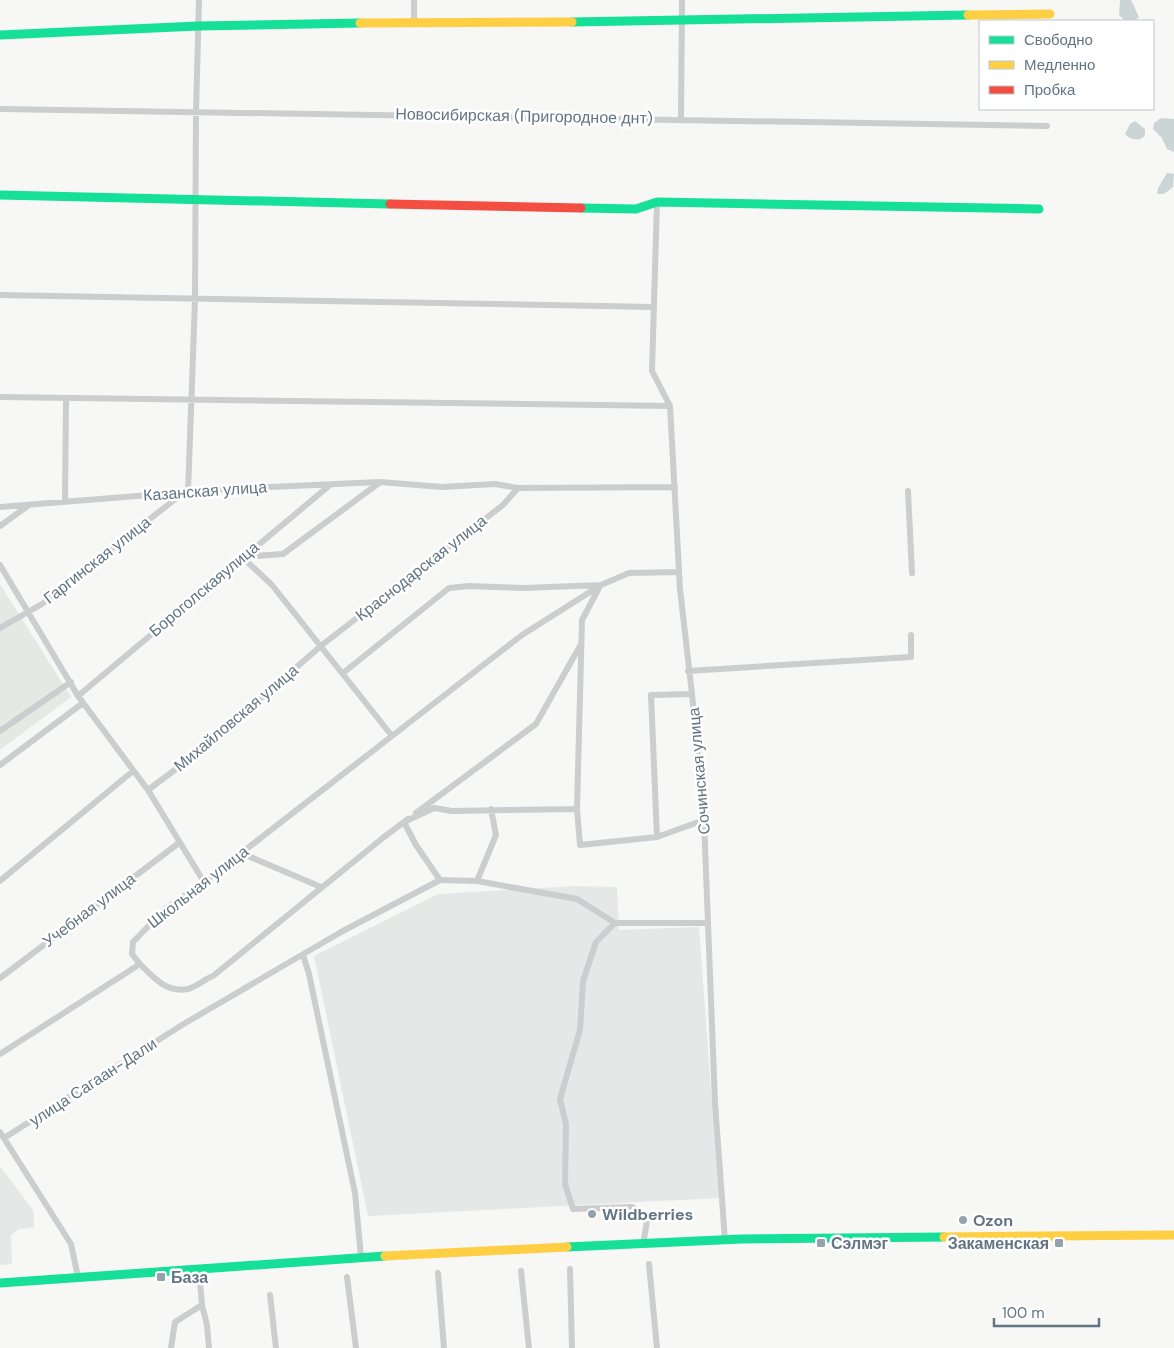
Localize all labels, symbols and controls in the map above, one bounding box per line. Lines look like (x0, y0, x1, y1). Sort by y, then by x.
legend (979, 20, 1154, 110)
text: Свободно (1024, 30, 1093, 50)
text: Медленно (1024, 55, 1095, 75)
text: Пробка (1024, 80, 1076, 100)
street label: Новосибирская (Пригородное днт) (395, 103, 653, 129)
street label: Казанская улица (142, 476, 268, 506)
street label: Краснодарская улица (351, 510, 491, 626)
street label: Гаргинская улица (39, 512, 155, 608)
street label: Бороголскаяулица (145, 537, 263, 641)
street label: Михайловская улица (170, 660, 303, 776)
street label: Сочинская улица (683, 707, 715, 835)
street label: Школьная улица (143, 841, 253, 933)
street label: Учебная улица (38, 868, 140, 952)
street label: улица Сагаан-Дали (25, 1033, 161, 1131)
place label: Wildberries (602, 1204, 693, 1225)
marker: Wildberries (586, 1208, 598, 1220)
place label: Ozon (973, 1210, 1013, 1231)
marker: Ozon (957, 1214, 969, 1226)
place label: Сэлмэг (831, 1233, 889, 1254)
place label: Закаменская (948, 1233, 1049, 1254)
marker: Сэлмэг (815, 1237, 827, 1249)
marker: Закаменская (1053, 1237, 1065, 1249)
place label: База (171, 1267, 208, 1288)
marker: База (155, 1271, 167, 1283)
scale bar (994, 1296, 1099, 1328)
text: 100 m (1002, 1303, 1045, 1323)

